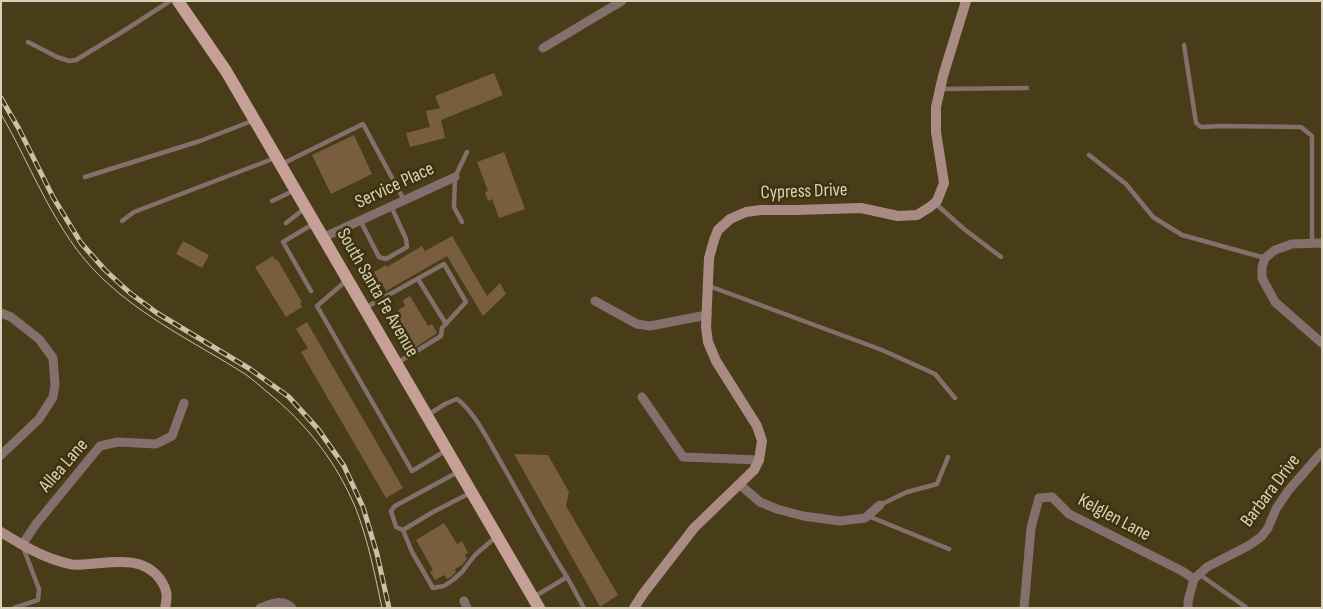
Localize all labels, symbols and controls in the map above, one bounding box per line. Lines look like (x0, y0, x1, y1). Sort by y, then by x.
street label: Service Place (352, 158, 438, 214)
street label: Cypress Drive (760, 179, 848, 205)
street label: South Santa Fe Avenue (331, 225, 423, 361)
street label: Allea Lane (35, 435, 93, 497)
street label: Barbara Drive (1236, 450, 1306, 532)
street label: Kelglen Lane (1074, 489, 1154, 547)

